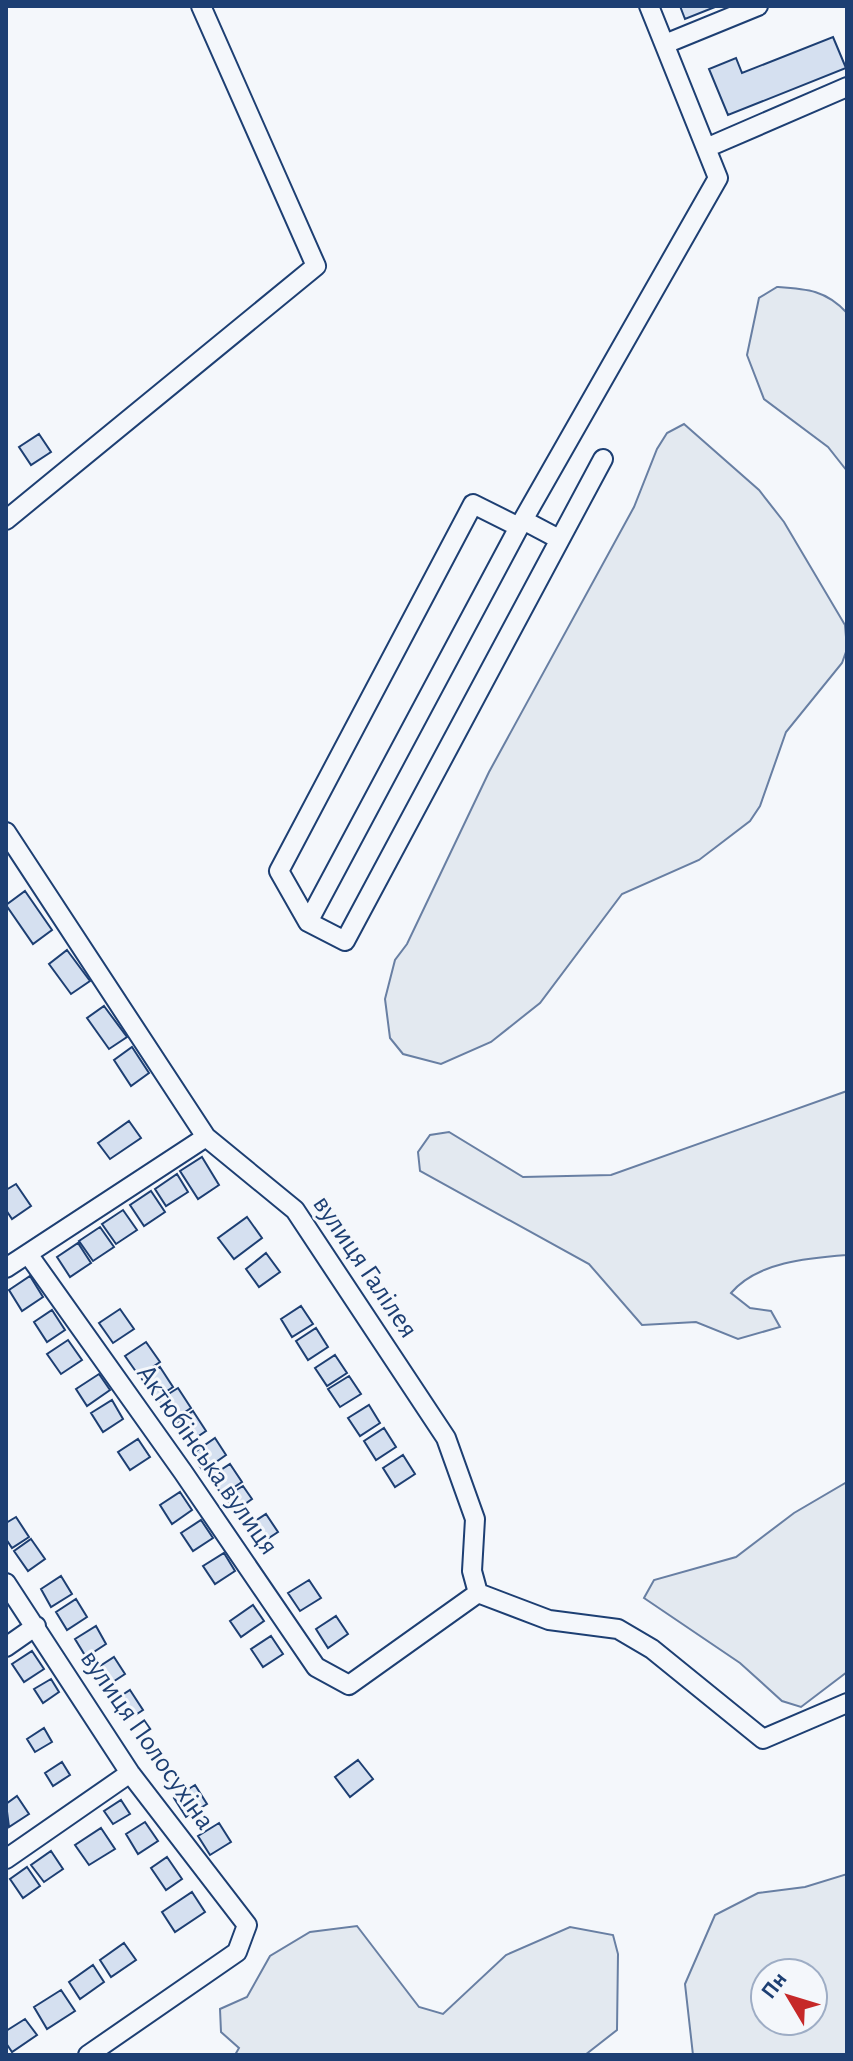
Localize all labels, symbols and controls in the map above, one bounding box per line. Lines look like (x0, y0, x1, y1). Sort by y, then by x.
street label: вулиця Галілея (307, 1191, 423, 1343)
street label: Актюбінська вулиця (131, 1360, 283, 1560)
street label: вулиця Полосухіна (75, 1645, 219, 1835)
north arrow (749, 1957, 829, 2037)
text: Пн (757, 1968, 791, 2003)

